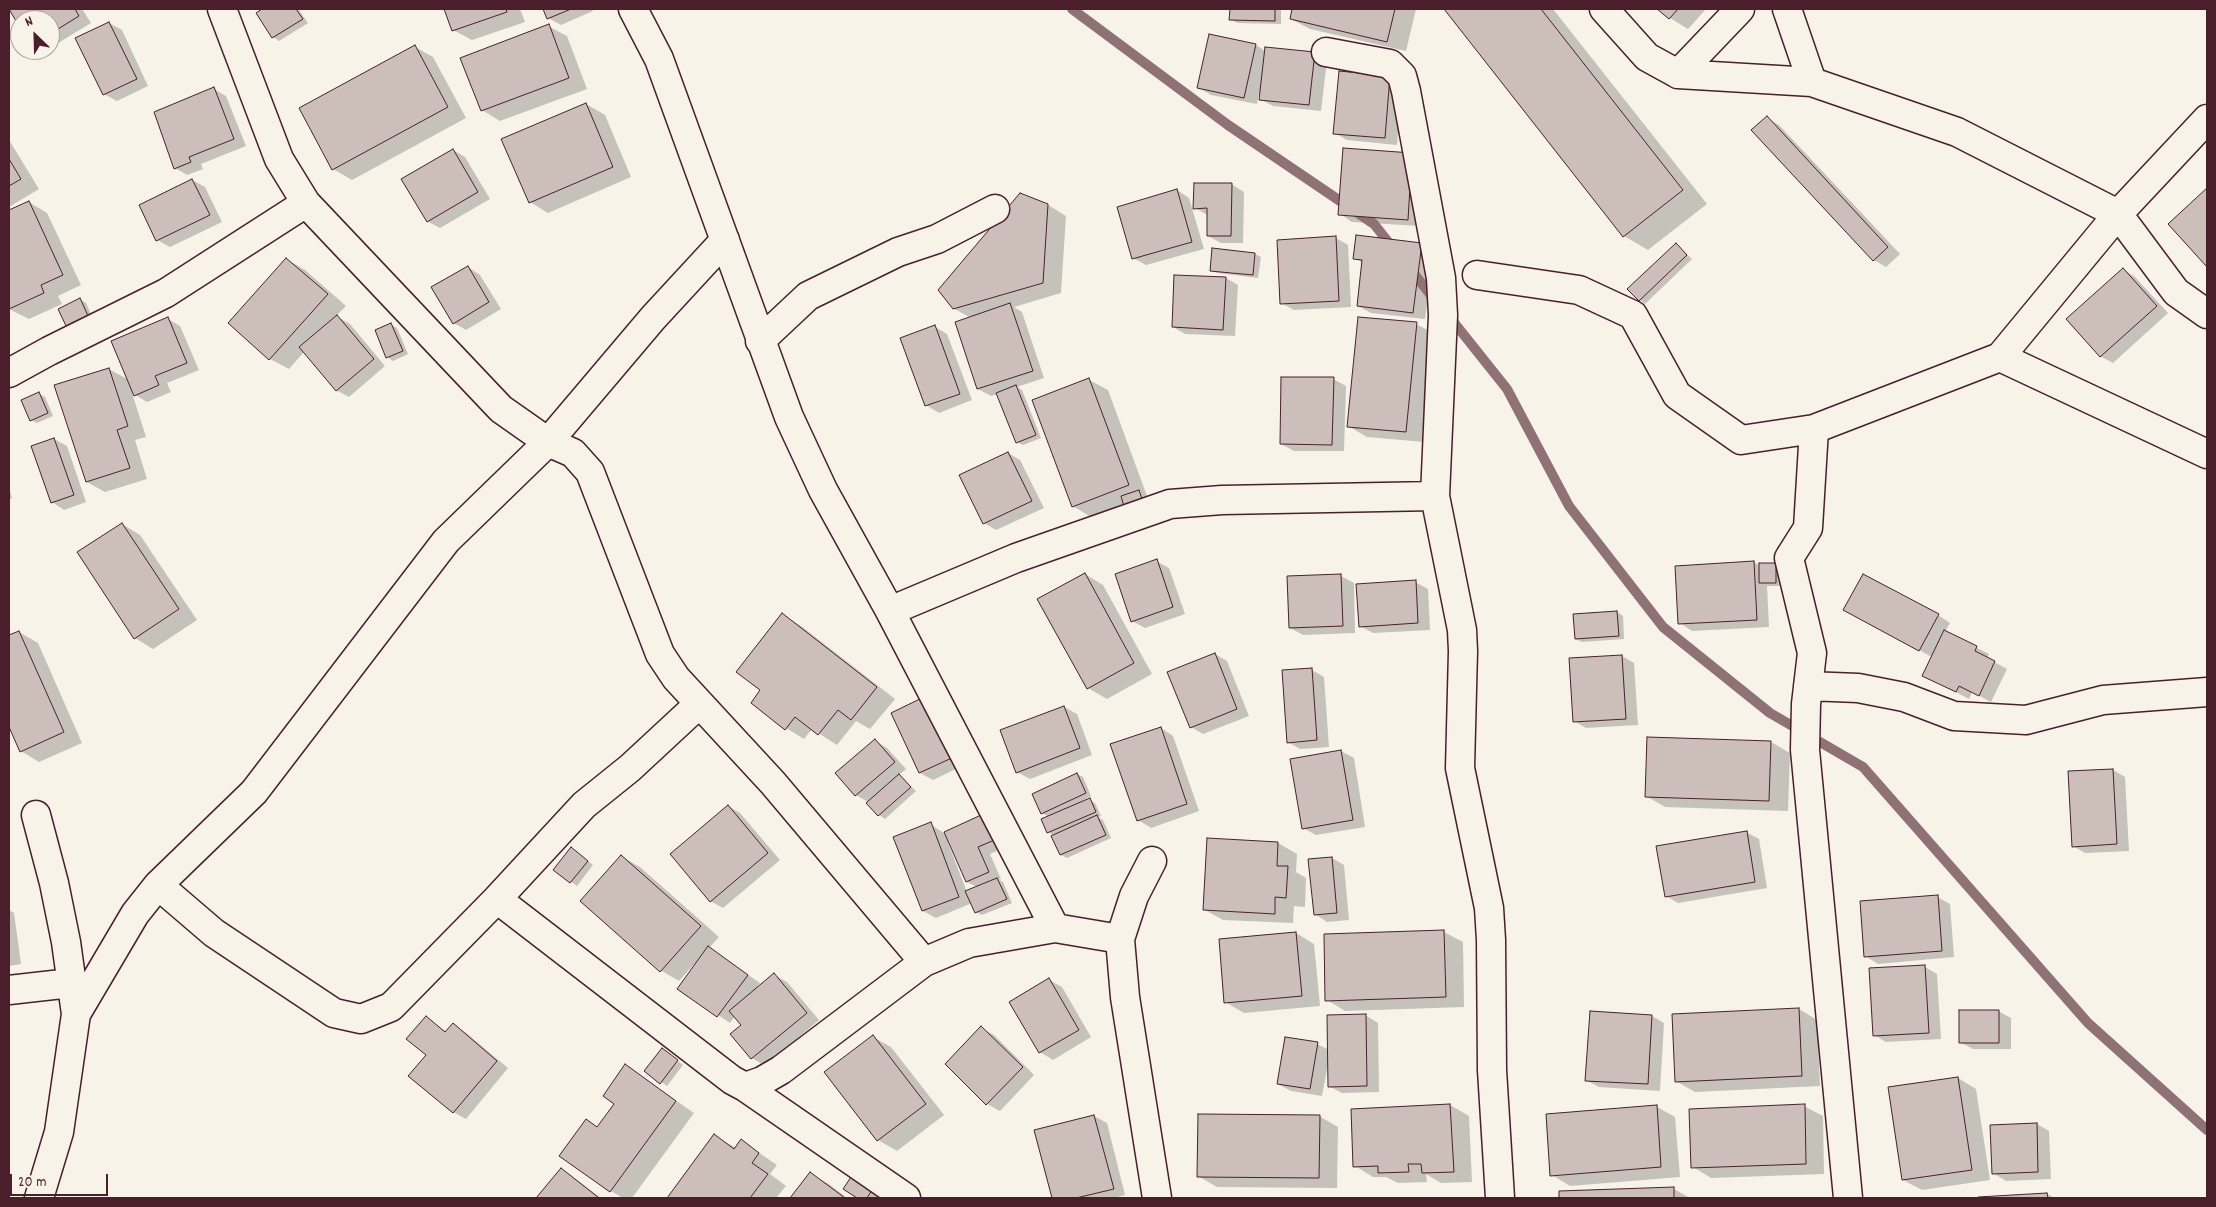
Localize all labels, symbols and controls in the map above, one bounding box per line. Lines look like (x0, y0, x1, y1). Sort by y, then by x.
north arrow (10, 10, 60, 60)
text: N (22, 12, 37, 33)
scale bar (12, 1164, 110, 1196)
text: 20 m (18, 1172, 46, 1194)

